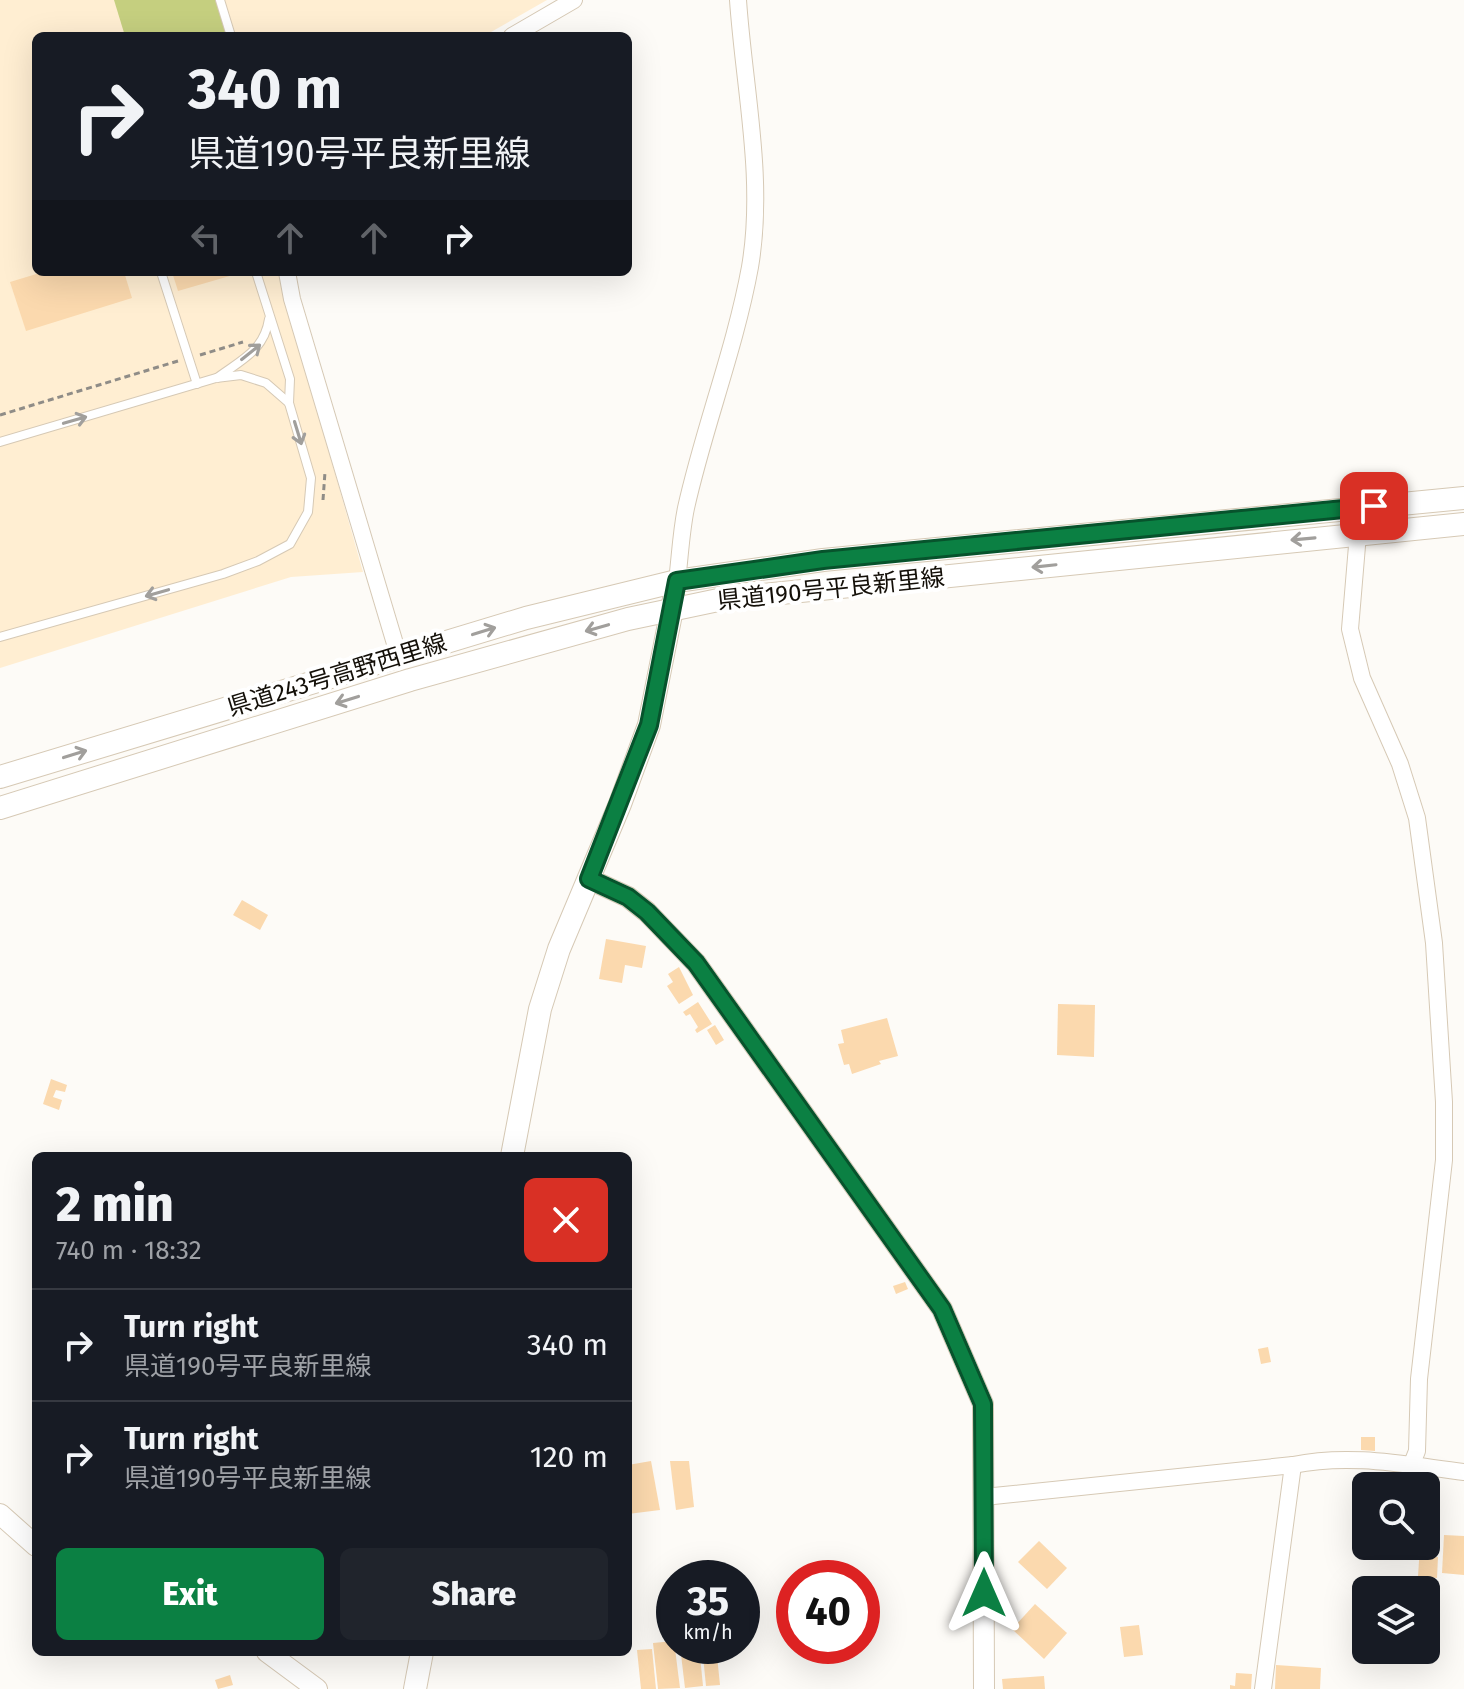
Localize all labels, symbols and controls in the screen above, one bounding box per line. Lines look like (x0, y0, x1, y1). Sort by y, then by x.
text: 340 m (188, 56, 342, 123)
icon: right (56, 64, 160, 168)
text: 県道190号平良新里線 (188, 132, 531, 176)
icon: left (184, 216, 228, 260)
icon: ahead (268, 216, 312, 260)
icon: ahead (352, 216, 396, 260)
icon: right (436, 216, 480, 260)
one-way arrow (240, 343, 261, 361)
one-way arrow (61, 412, 87, 427)
one-way arrow (291, 419, 306, 445)
pin (1340, 472, 1408, 540)
icon: arrive (1352, 484, 1396, 528)
one-way arrow (1290, 532, 1317, 547)
one-way arrow (1031, 558, 1058, 573)
street label: 県道190号平良新里線 (716, 563, 946, 615)
one-way arrow (145, 586, 171, 601)
one-way arrow (585, 621, 611, 636)
one-way arrow (471, 623, 497, 638)
street label: 県道243号高野西里線 (224, 628, 450, 722)
one-way arrow (335, 693, 361, 708)
one-way arrow (61, 746, 87, 761)
text: 2 min (56, 1176, 174, 1234)
button: close (524, 1178, 608, 1262)
text: 740 m · 18:32 (56, 1235, 202, 1266)
text: Turn right (124, 1309, 259, 1345)
icon: right (56, 1323, 100, 1367)
text: 340 m (527, 1327, 608, 1363)
text: 県道190号平良新里線 (124, 1351, 371, 1382)
text: Turn right (124, 1421, 259, 1457)
icon: right (56, 1435, 100, 1479)
text: 120 m (530, 1439, 608, 1475)
text: 県道190号平良新里線 (124, 1463, 371, 1494)
map controls (1352, 1472, 1440, 1664)
button: search (1352, 1472, 1440, 1560)
button: Exit (56, 1548, 324, 1640)
button: Share (340, 1548, 608, 1640)
position arrow (942, 1551, 1026, 1635)
speed limit sign: 40 (776, 1560, 880, 1664)
button: layers (1352, 1576, 1440, 1664)
text: 35 (687, 1578, 729, 1626)
text: km/h (683, 1620, 733, 1644)

